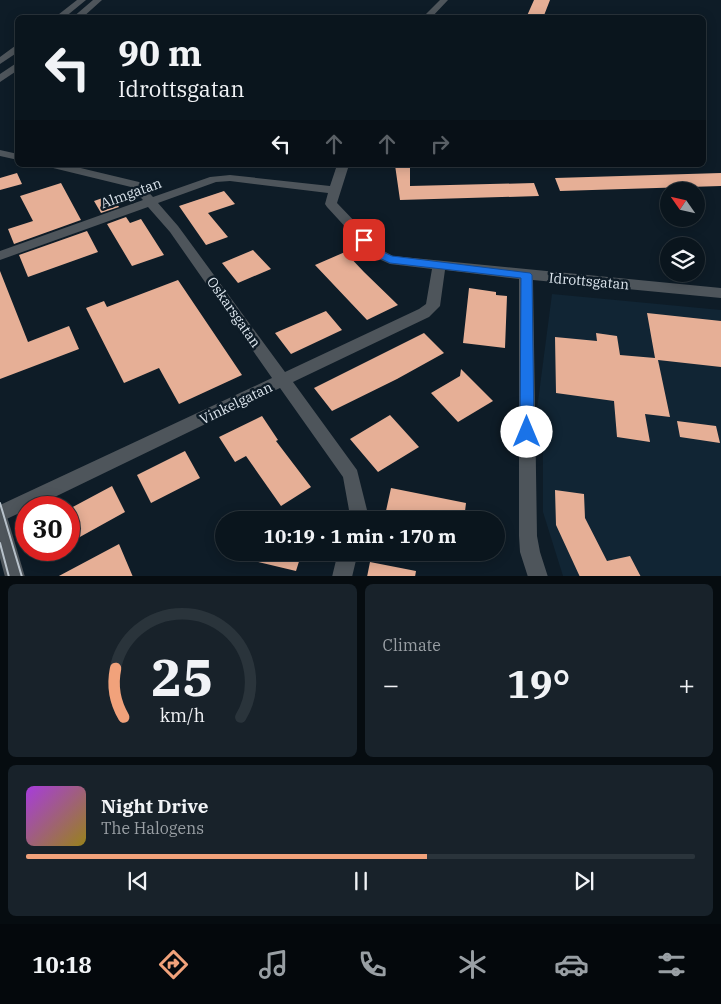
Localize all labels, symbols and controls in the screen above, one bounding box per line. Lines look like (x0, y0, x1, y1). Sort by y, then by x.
text: 90 m (118, 30, 202, 76)
icon: left (35, 35, 100, 100)
text: Idrottsgatan (118, 74, 245, 103)
icon: left (267, 130, 295, 158)
icon: ahead (320, 130, 348, 158)
icon: ahead (373, 130, 401, 158)
icon: right (426, 130, 454, 158)
street label: Almgatan (98, 174, 164, 212)
north arrow (660, 182, 705, 228)
map controls (660, 182, 705, 282)
pin (343, 219, 385, 261)
icon: arrive (350, 226, 378, 254)
button: layers (660, 237, 705, 282)
street label: Idrottsgatan (548, 269, 630, 293)
street label: Oskarsgatan (203, 273, 265, 351)
street label: Vinkelgatan (197, 378, 275, 428)
position arrow (500, 405, 552, 457)
speed limit sign: 30 (15, 496, 80, 561)
text: 10:19 · 1 min · 170 m (264, 524, 456, 548)
text: Climate (383, 635, 441, 655)
text: 25 (151, 643, 213, 710)
text: 19° (507, 659, 570, 708)
text: − (383, 666, 399, 703)
text: + (678, 666, 695, 703)
text: km/h (160, 704, 205, 727)
text: Night Drive (101, 794, 209, 818)
text: The Halogens (101, 818, 204, 838)
icon: previous (124, 867, 152, 895)
icon: pause (347, 867, 375, 895)
icon: next (570, 867, 598, 895)
icon: directions (156, 947, 191, 982)
icon: music (256, 947, 291, 982)
icon: phone (355, 947, 390, 982)
icon: climate (455, 947, 490, 982)
icon: car (554, 947, 589, 982)
icon: filters (654, 947, 689, 982)
text: 10:18 (32, 950, 92, 979)

